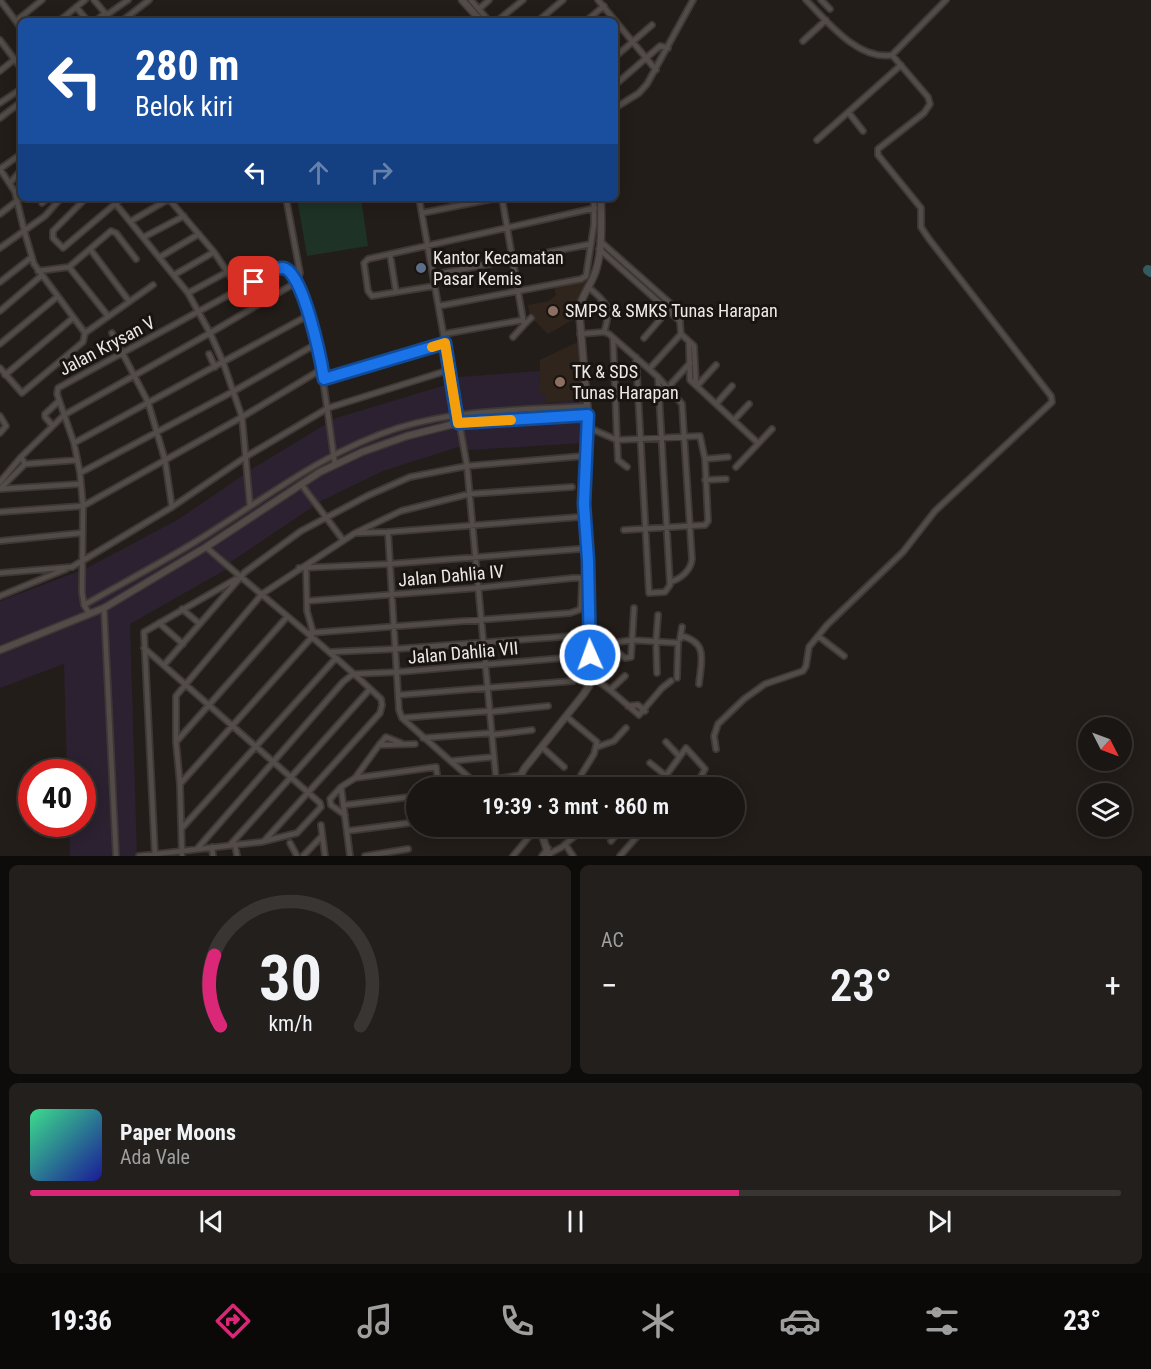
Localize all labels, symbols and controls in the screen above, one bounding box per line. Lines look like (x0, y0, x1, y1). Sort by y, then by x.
text: 280 m (135, 41, 240, 90)
icon: left (36, 42, 114, 120)
text: Belok kiri (135, 91, 233, 123)
icon: left (239, 156, 272, 189)
icon: ahead (302, 156, 335, 189)
icon: right (365, 156, 398, 189)
place label: Kantor Kecamatan Pasar Kemis (433, 247, 564, 289)
pin (228, 256, 279, 307)
marker: Kantor Kecamatan Pasar Kemis (414, 261, 428, 275)
icon: arrive (237, 265, 270, 298)
place label: SMPS & SMKS Tunas Harapan (565, 300, 778, 321)
marker: SMPS & SMKS Tunas Harapan (546, 304, 560, 318)
street label: Jalan Krysan V (55, 311, 158, 380)
place label: TK & SDS Tunas Harapan (572, 361, 679, 403)
marker: TK & SDS Tunas Harapan (553, 375, 567, 389)
street label: Jalan Dahlia IV (397, 560, 505, 591)
position arrow (558, 623, 622, 687)
street label: Jalan Dahlia VII (407, 637, 519, 668)
north arrow (1078, 717, 1132, 771)
map controls (1078, 717, 1132, 837)
speed limit sign: 40 (18, 759, 96, 837)
button: layers (1078, 783, 1132, 837)
text: 19:39 · 3 mnt · 860 m (482, 794, 669, 819)
text: AC (601, 928, 624, 952)
text: 30 (258, 942, 322, 1015)
text: 23° (830, 959, 892, 1012)
text: − (601, 966, 618, 1005)
text: + (1105, 966, 1121, 1005)
text: km/h (268, 1012, 312, 1037)
text: Paper Moons (120, 1120, 236, 1145)
text: Ada Vale (120, 1145, 190, 1169)
icon: previous (195, 1205, 228, 1238)
icon: pause (559, 1205, 592, 1238)
icon: next (923, 1205, 956, 1238)
icon: directions (212, 1300, 254, 1342)
icon: music (354, 1300, 396, 1342)
icon: phone (496, 1300, 538, 1342)
icon: climate (637, 1300, 679, 1342)
icon: car (779, 1300, 821, 1342)
icon: filters (921, 1300, 963, 1342)
text: 19:36 (50, 1305, 112, 1337)
text: 23° (1063, 1305, 1101, 1337)

